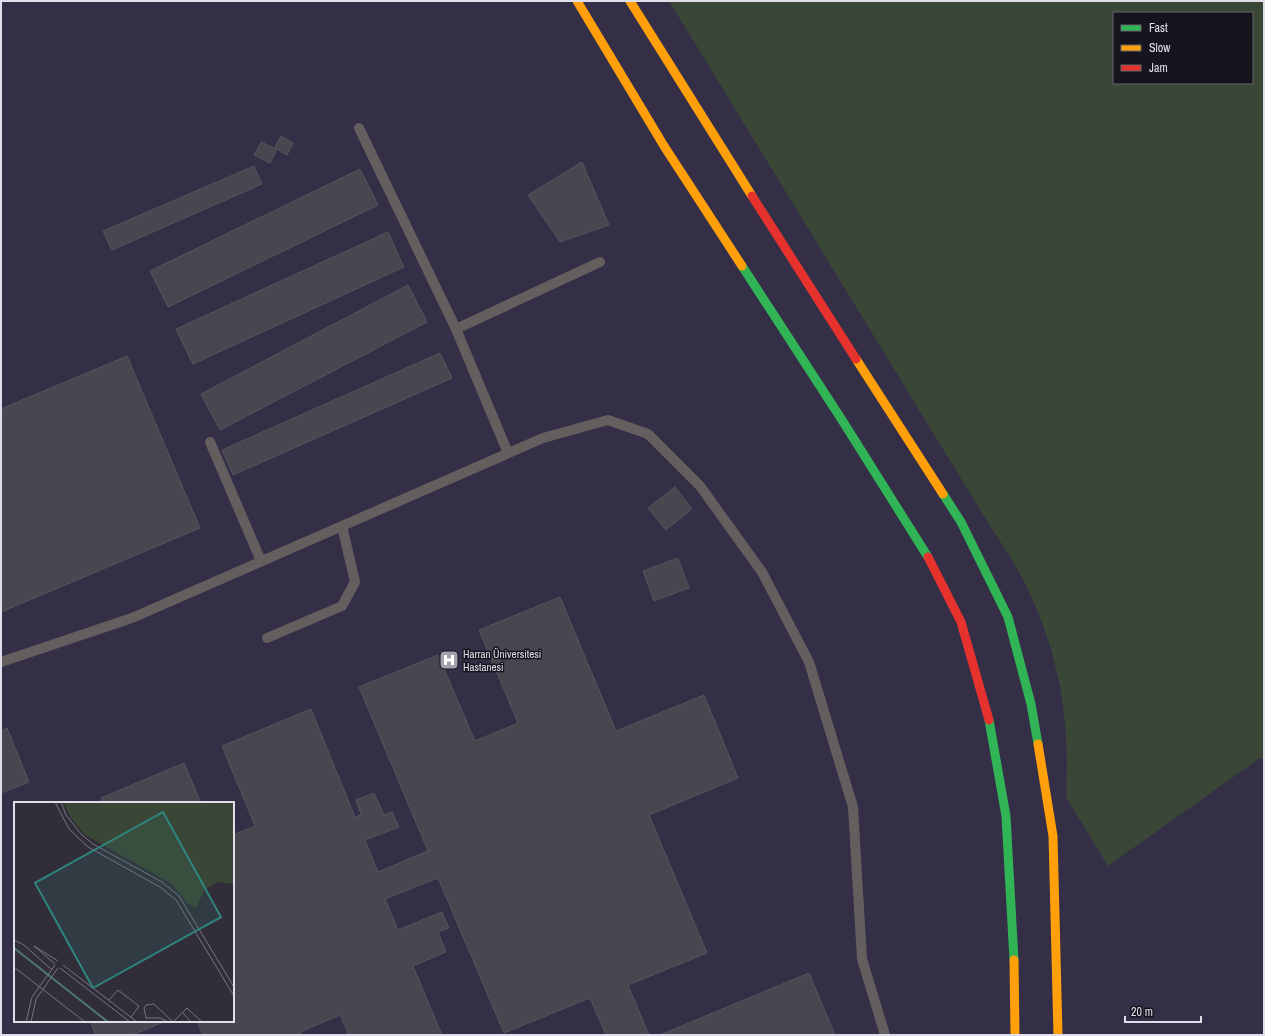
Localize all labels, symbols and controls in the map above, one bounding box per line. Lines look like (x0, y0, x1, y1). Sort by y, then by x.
legend (1113, 12, 1253, 84)
text: Fast (1149, 20, 1168, 36)
text: Slow (1149, 40, 1171, 56)
text: Jam (1149, 60, 1168, 76)
place label: Harran Üniversitesi Hastanesi (463, 647, 541, 674)
hospital icon: Harran Üniversitesi Hastanesi (438, 649, 460, 671)
inset map (14, 802, 234, 1022)
scale bar (1125, 998, 1201, 1024)
text: 20 m (1131, 1004, 1153, 1020)

